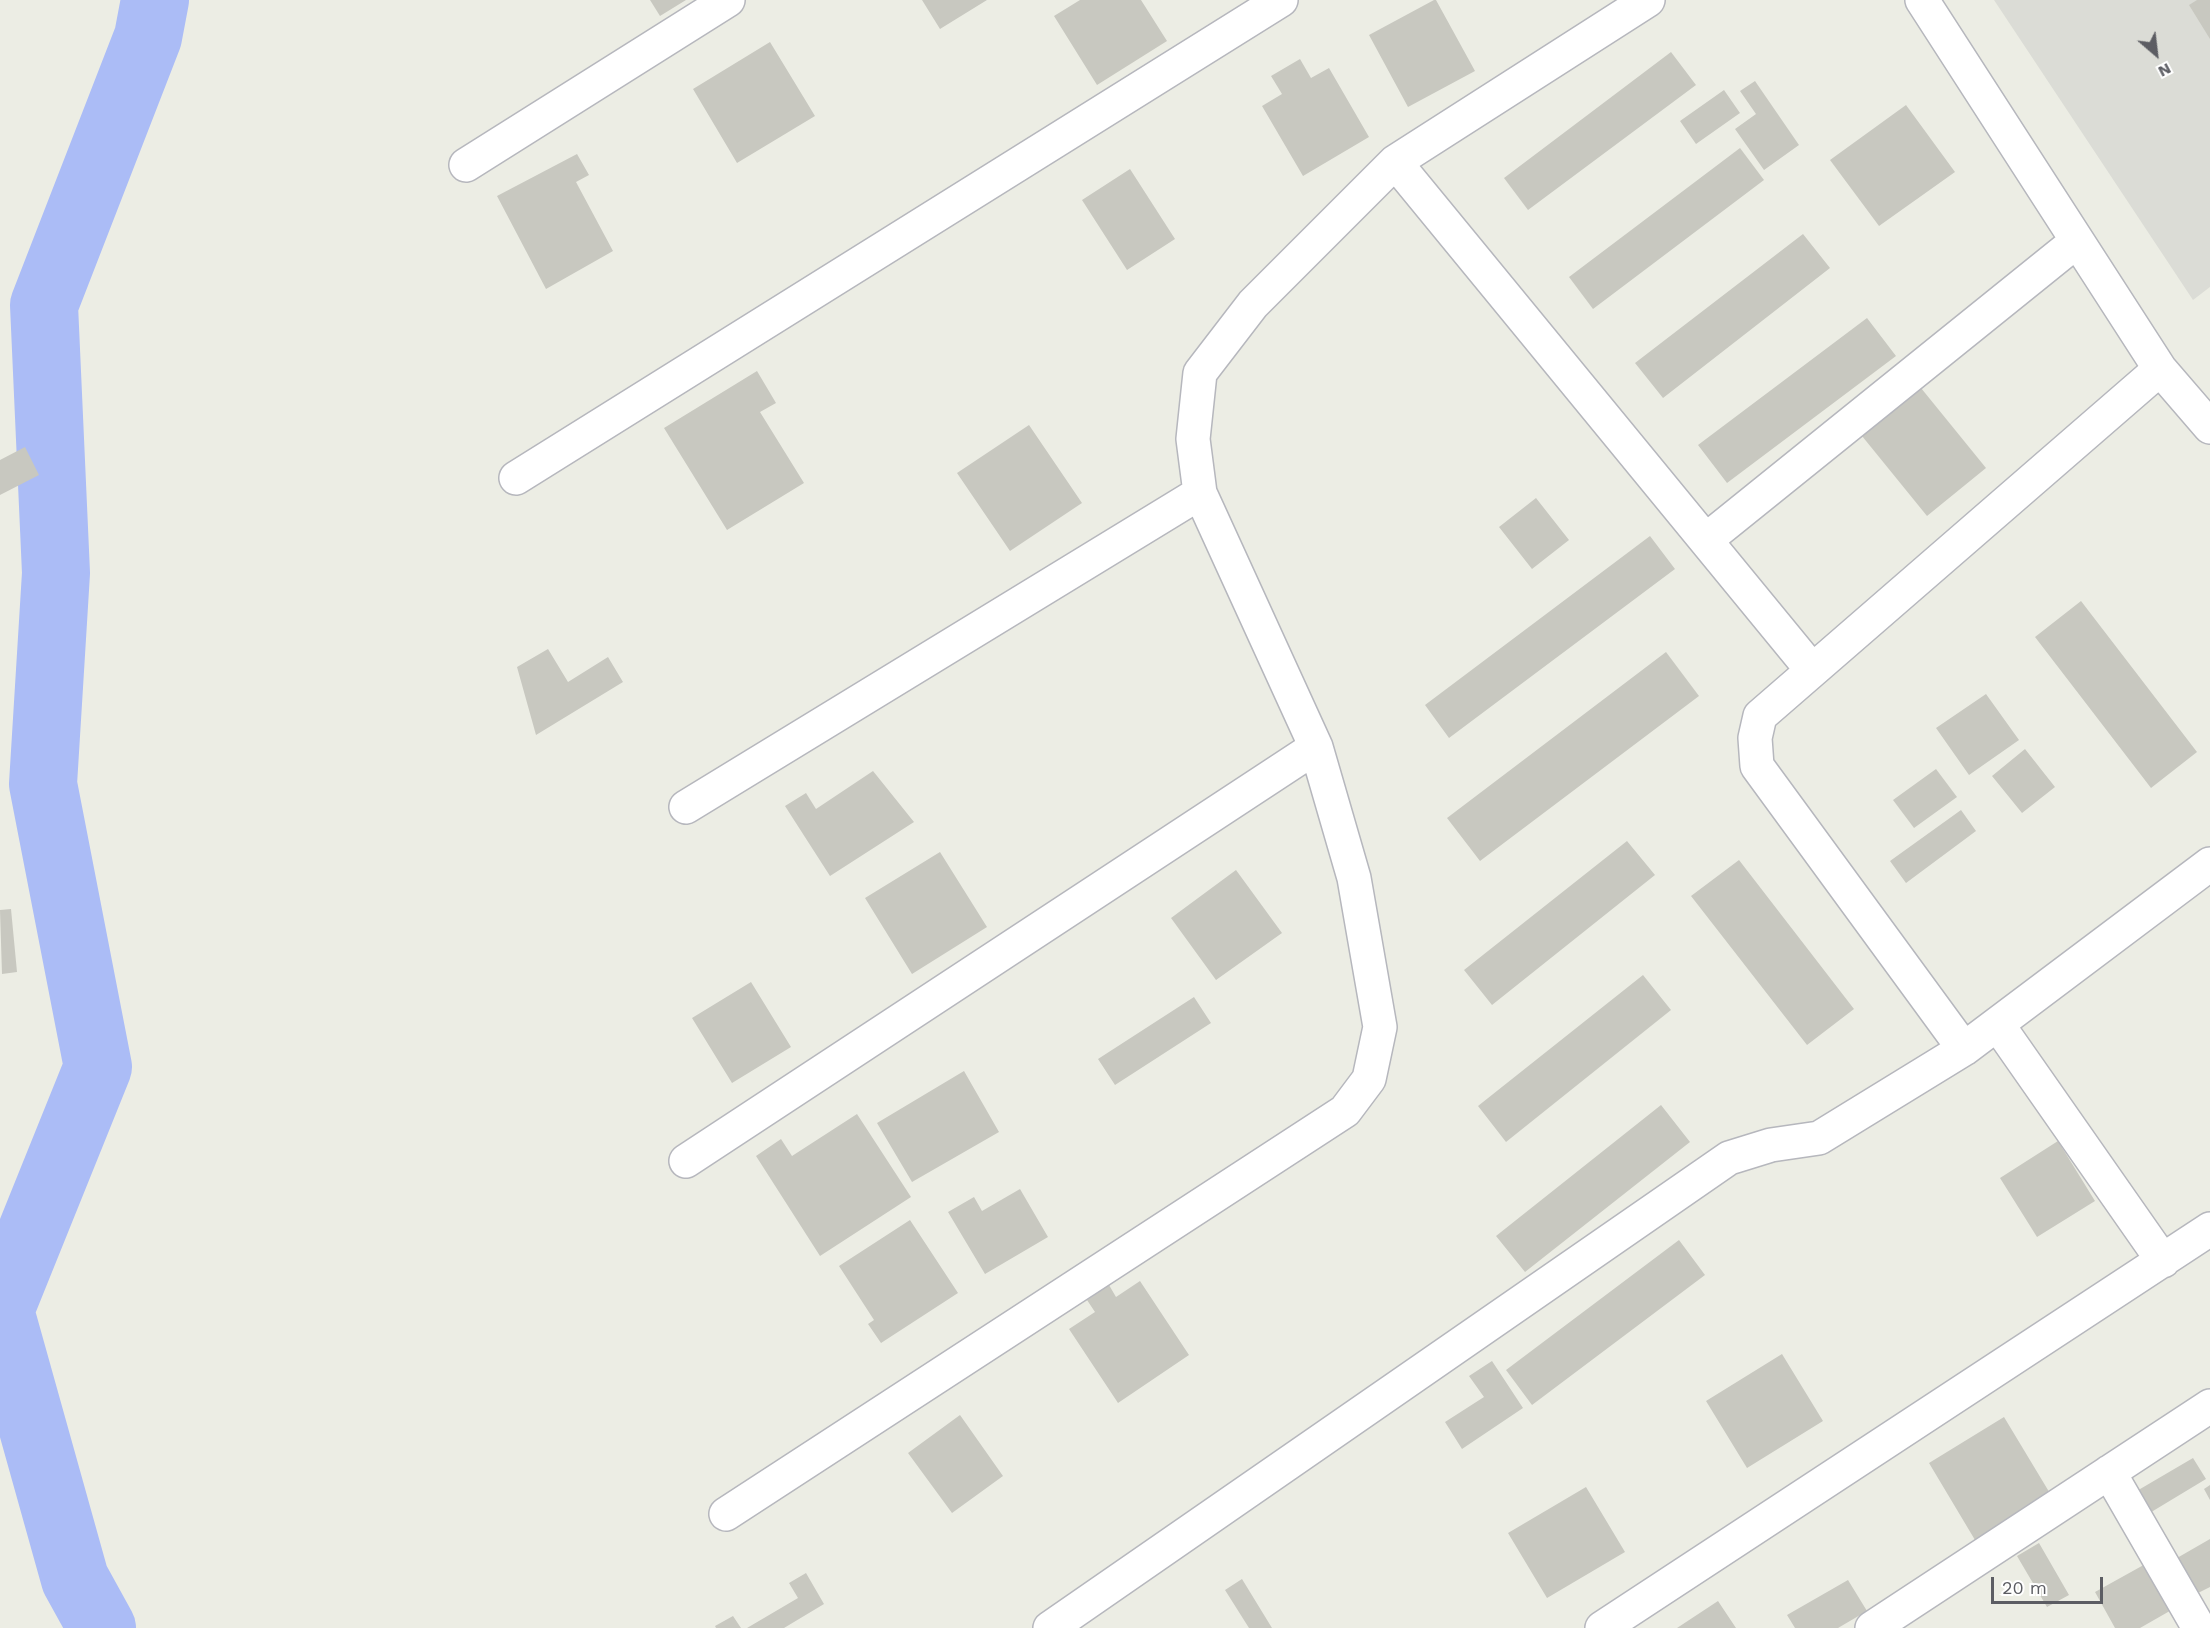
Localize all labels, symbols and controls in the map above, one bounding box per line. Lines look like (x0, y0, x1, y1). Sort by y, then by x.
north arrow (2126, 24, 2186, 84)
text: N (2155, 59, 2174, 82)
scale bar (1994, 1565, 2106, 1603)
text: 20 m (2002, 1577, 2047, 1598)

